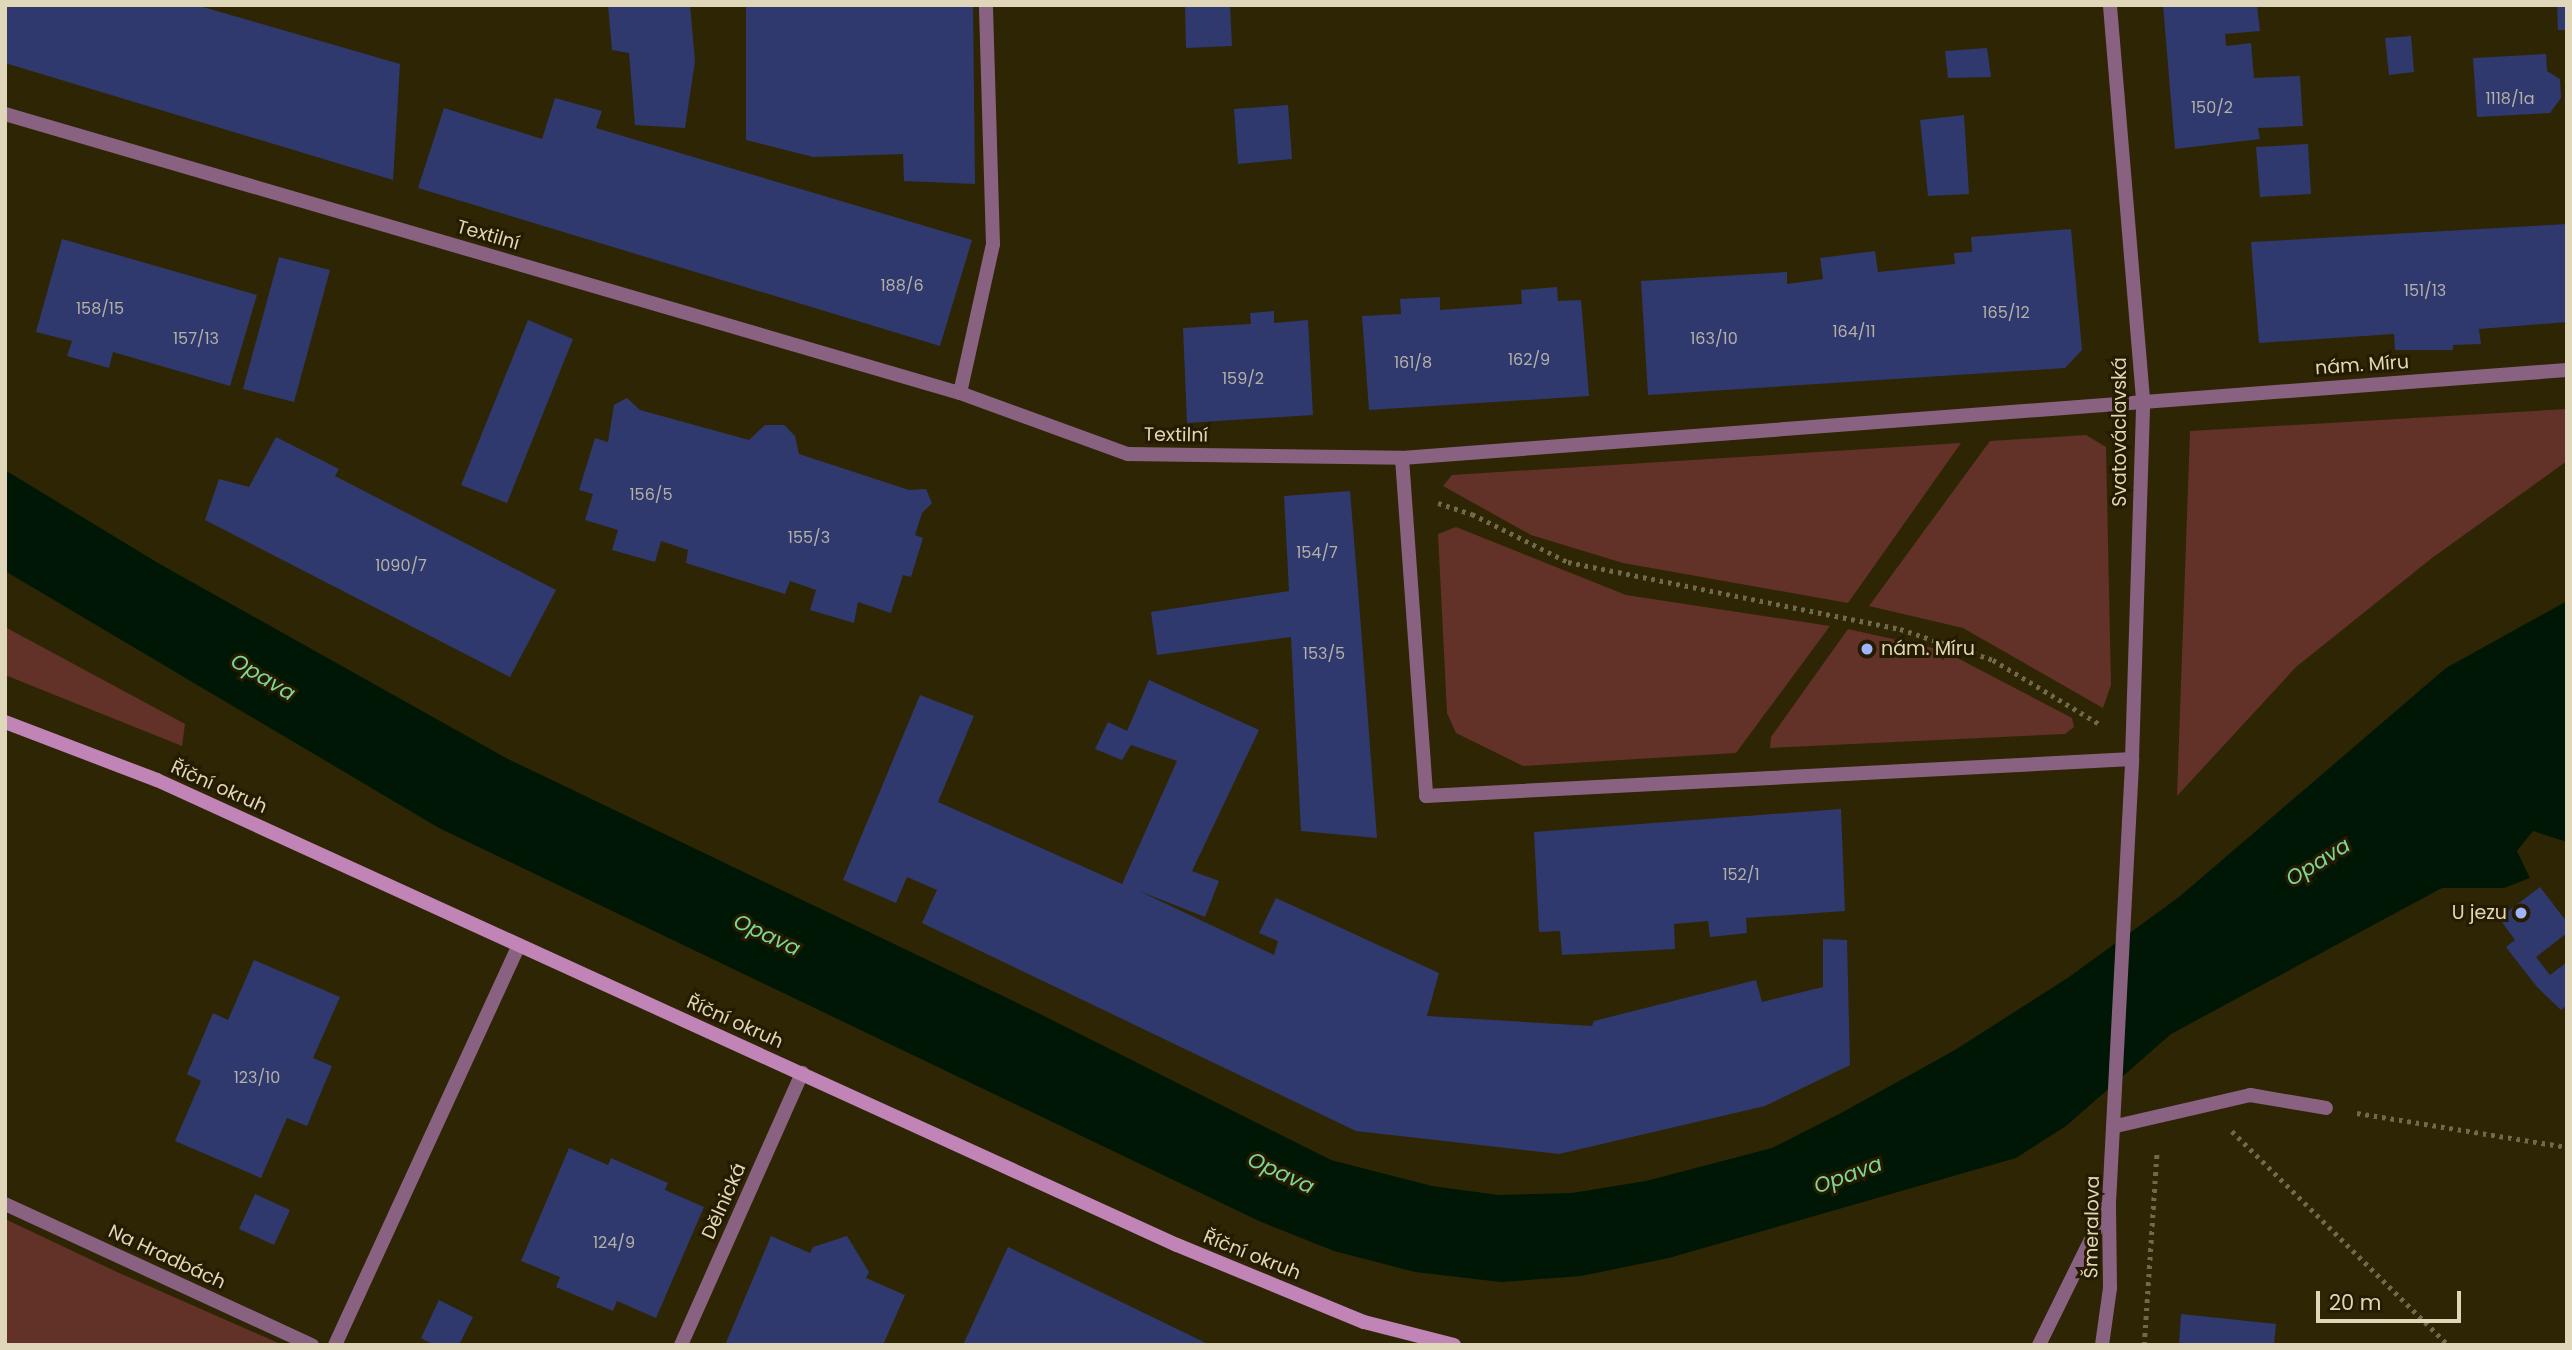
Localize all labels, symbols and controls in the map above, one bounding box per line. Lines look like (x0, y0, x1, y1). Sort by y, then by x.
house number: 1118/1a (2485, 89, 2535, 109)
house number: 150/2 (2191, 98, 2233, 118)
street label: Textilní (454, 215, 522, 255)
house number: 188/6 (880, 276, 924, 296)
house number: 151/13 (2404, 281, 2446, 301)
house number: 158/15 (76, 299, 124, 319)
house number: 165/12 (1982, 303, 2030, 323)
house number: 164/11 (1832, 322, 1876, 342)
house number: 157/13 (173, 329, 219, 349)
house number: 163/10 (1690, 329, 1738, 349)
house number: 162/9 (1508, 350, 1550, 370)
street label: nám. Míru (2314, 350, 2410, 380)
house number: 161/8 (1394, 353, 1432, 373)
street label: Svatováclavská (2109, 357, 2131, 507)
house number: 159/2 (1222, 369, 1264, 389)
street label: Textilní (1144, 423, 1208, 447)
house number: 156/5 (630, 485, 672, 505)
house number: 155/3 (788, 528, 830, 548)
house number: 154/7 (1296, 543, 1338, 563)
house number: 1090/7 (375, 556, 427, 576)
place label: nám. Míru (1881, 638, 1975, 660)
marker: nám. Míru (1859, 641, 1875, 657)
house number: 153/5 (1303, 644, 1345, 664)
water label: Opava (226, 648, 300, 706)
street label: Říční okruh (167, 756, 271, 818)
water label: Opava (2281, 833, 2355, 891)
house number: 152/1 (1722, 865, 1760, 885)
place label: U jezu (2452, 902, 2507, 924)
marker: U jezu (2513, 905, 2529, 921)
water label: Opava (730, 909, 804, 961)
street label: Říční okruh (683, 991, 787, 1053)
house number: 123/10 (234, 1068, 280, 1088)
water label: Opava (1244, 1147, 1318, 1199)
water label: Opava (1810, 1151, 1886, 1199)
street label: Dělnická (697, 1159, 751, 1243)
street label: Šmeralova (2080, 1175, 2104, 1279)
street label: Na Hradbách (105, 1220, 229, 1294)
street label: Říční okruh (1200, 1225, 1304, 1285)
house number: 124/9 (593, 1233, 635, 1253)
scale bar (2320, 1276, 2465, 1320)
text: 20 m (2329, 1288, 2382, 1317)

